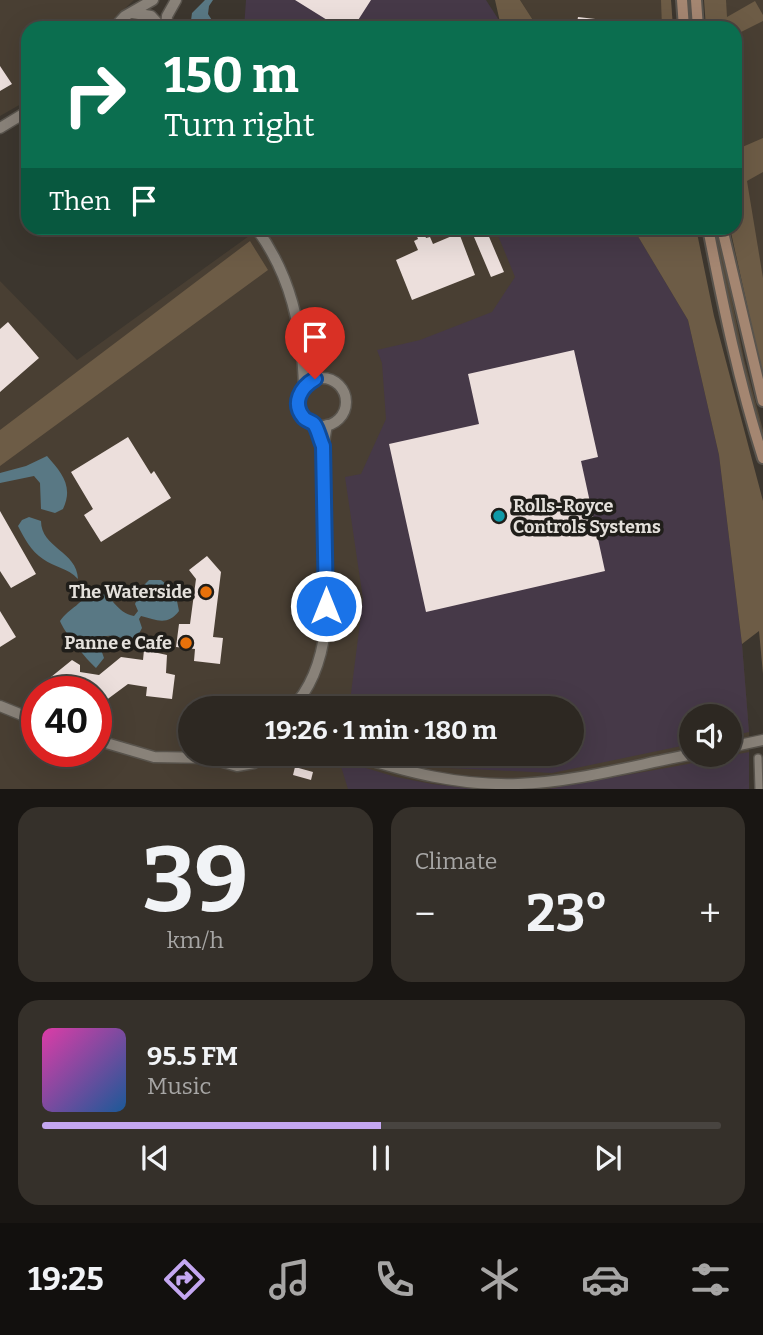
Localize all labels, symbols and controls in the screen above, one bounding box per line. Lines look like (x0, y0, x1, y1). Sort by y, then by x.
text: 150 m (164, 46, 299, 105)
icon: right (49, 49, 140, 140)
text: Turn right (164, 106, 315, 144)
icon: arrive (125, 182, 163, 220)
text: Then (49, 186, 111, 217)
pin (285, 307, 345, 379)
icon: arrive (296, 318, 334, 356)
place label: Rolls-Royce Controls Systems (513, 495, 661, 538)
marker: Rolls-Royce Controls Systems (491, 508, 507, 524)
position arrow (289, 569, 363, 643)
place label: The Waterside (69, 581, 192, 603)
marker: The Waterside (198, 584, 214, 600)
place label: Panne e Cafe (64, 632, 172, 654)
marker: Panne e Cafe (178, 635, 194, 651)
speed limit sign: 40 (21, 676, 112, 767)
map controls (679, 704, 742, 767)
button: sound (679, 704, 742, 767)
text: 19:26 · 1 min · 180 m (265, 715, 497, 746)
text: 39 (142, 826, 248, 935)
text: Climate (415, 847, 497, 875)
text: 23° (526, 882, 608, 945)
text: − (415, 891, 435, 937)
text: + (699, 891, 721, 937)
text: km/h (167, 926, 224, 954)
text: 95.5 FM (147, 1041, 238, 1072)
text: Music (147, 1072, 211, 1100)
icon: previous (136, 1139, 174, 1177)
icon: pause (362, 1139, 400, 1177)
icon: next (589, 1139, 627, 1177)
icon: directions (160, 1255, 209, 1304)
icon: music (265, 1255, 314, 1304)
icon: phone (370, 1255, 419, 1304)
icon: climate (475, 1255, 524, 1304)
icon: car (581, 1255, 630, 1304)
icon: filters (686, 1255, 735, 1304)
text: 19:25 (28, 1260, 104, 1298)

